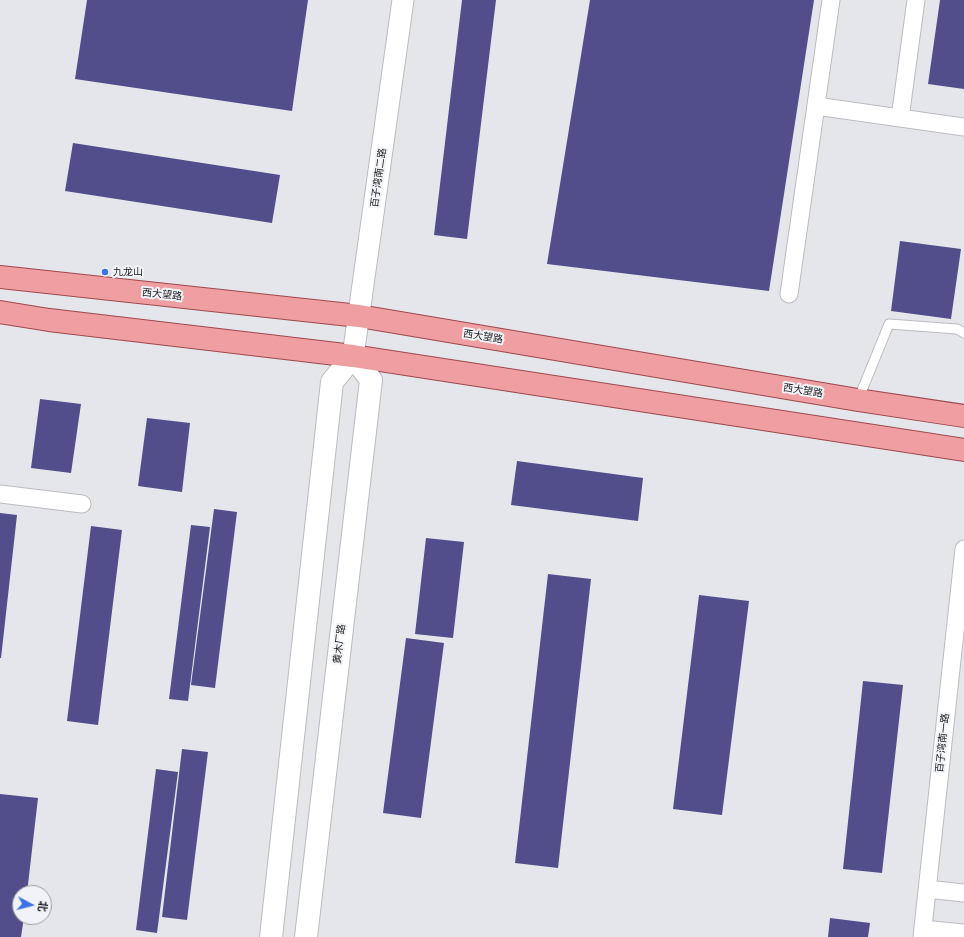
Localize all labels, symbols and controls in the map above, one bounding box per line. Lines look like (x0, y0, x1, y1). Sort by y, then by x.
street label: 百子湾南二路 (369, 147, 389, 209)
place label: 九龙山 (113, 266, 143, 278)
marker: 九龙山 (100, 267, 110, 277)
street label: 西大望路 (141, 287, 183, 303)
street label: 西大望路 (462, 328, 504, 346)
street label: 西大望路 (782, 382, 824, 400)
street label: 黄木厂路 (332, 623, 348, 665)
street label: 百子湾南一路 (934, 713, 952, 773)
north arrow (12, 885, 52, 925)
text: 北 (35, 900, 51, 913)

